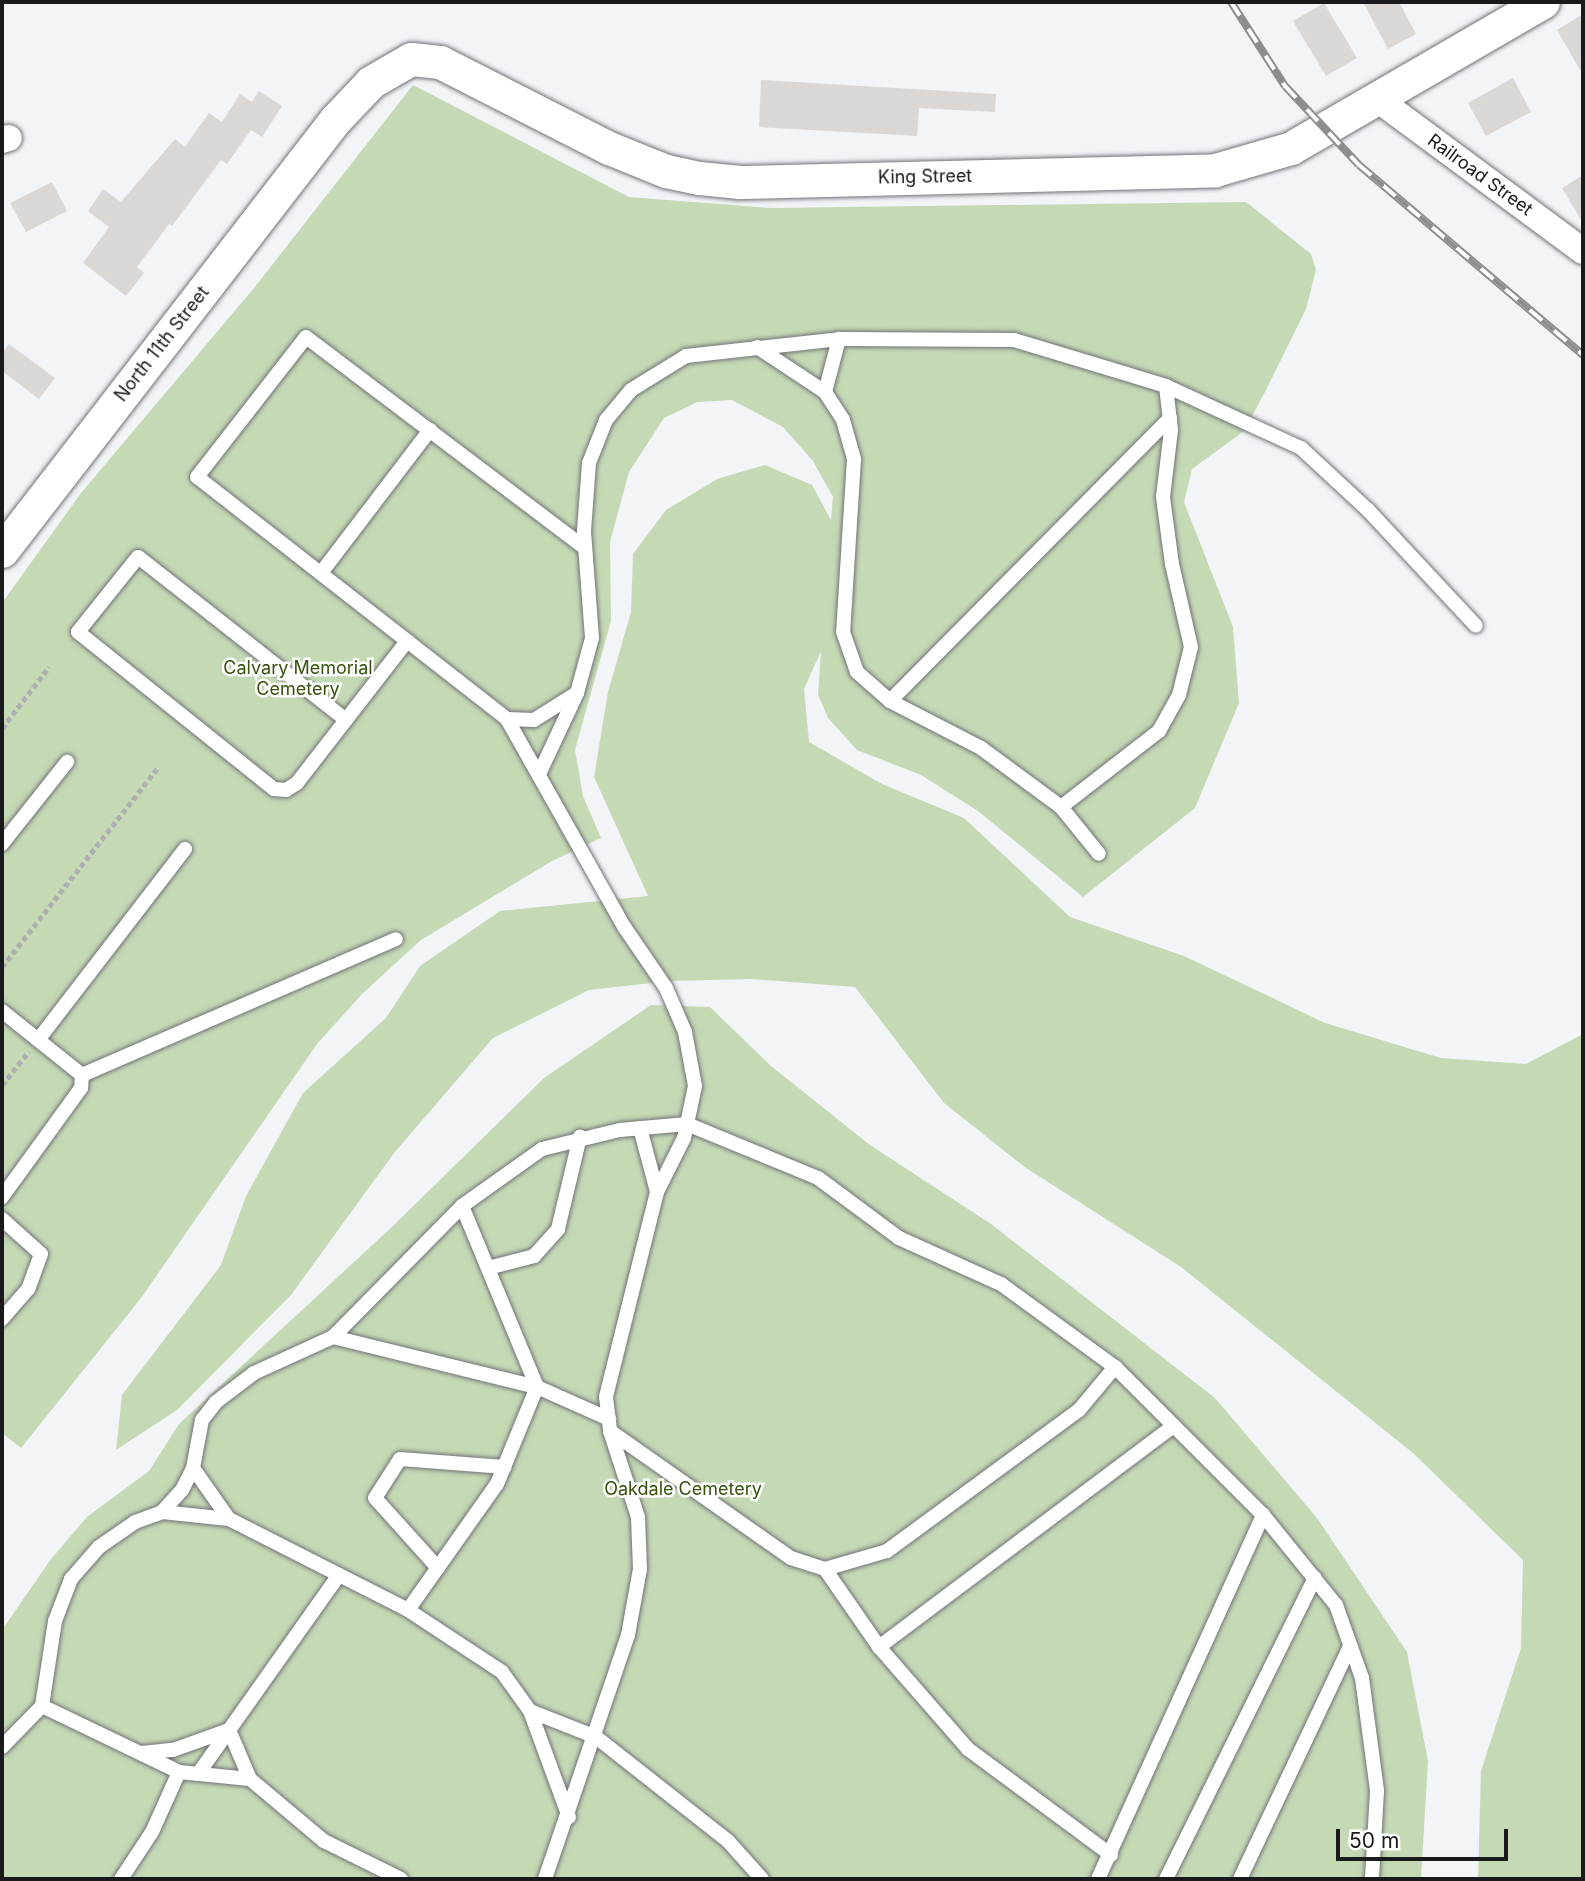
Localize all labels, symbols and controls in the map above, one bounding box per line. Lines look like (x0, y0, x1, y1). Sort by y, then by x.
street label: Railroad Street (1423, 130, 1537, 220)
street label: King Street (878, 165, 972, 189)
street label: North 11th Street (110, 282, 214, 406)
park label: Calvary Memorial Cemetery (223, 658, 373, 700)
park label: Oakdale Cemetery (604, 1478, 762, 1500)
scale bar (1340, 1814, 1512, 1858)
text: 50 m (1349, 1828, 1399, 1853)

